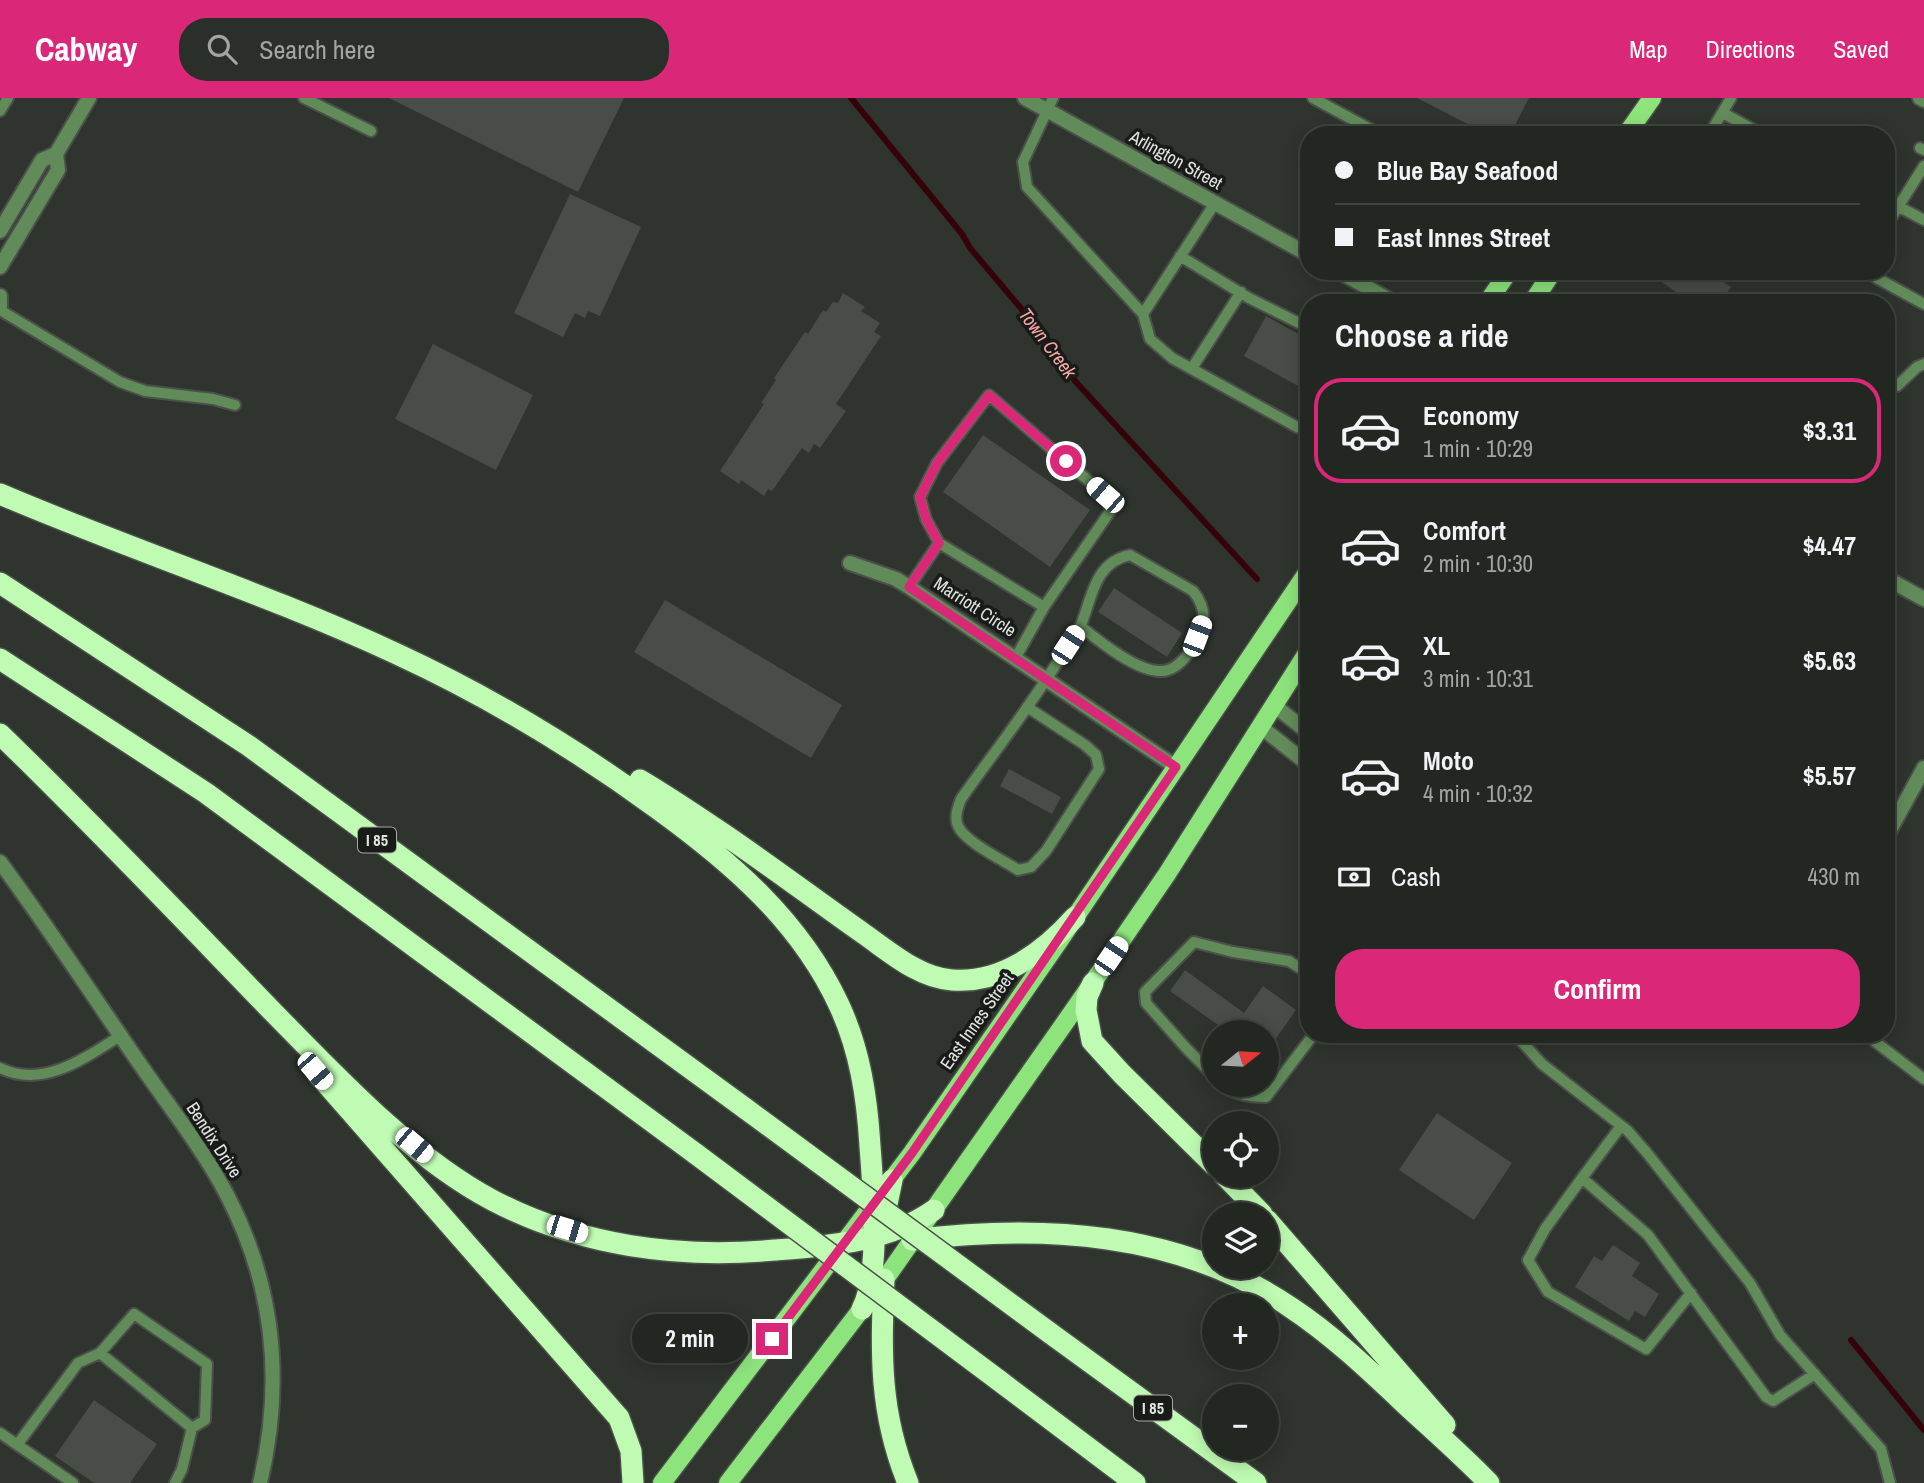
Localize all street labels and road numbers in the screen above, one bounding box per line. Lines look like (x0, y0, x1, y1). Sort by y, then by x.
street label: Arlington Street (1124, 123, 1227, 195)
street label: Marriott Circle (929, 571, 1021, 643)
road number: I 85 (358, 828, 396, 852)
street label: East Innes Street (934, 967, 1019, 1074)
street label: Bendix Drive (181, 1097, 248, 1182)
road number: I 85 (1134, 1396, 1172, 1420)

